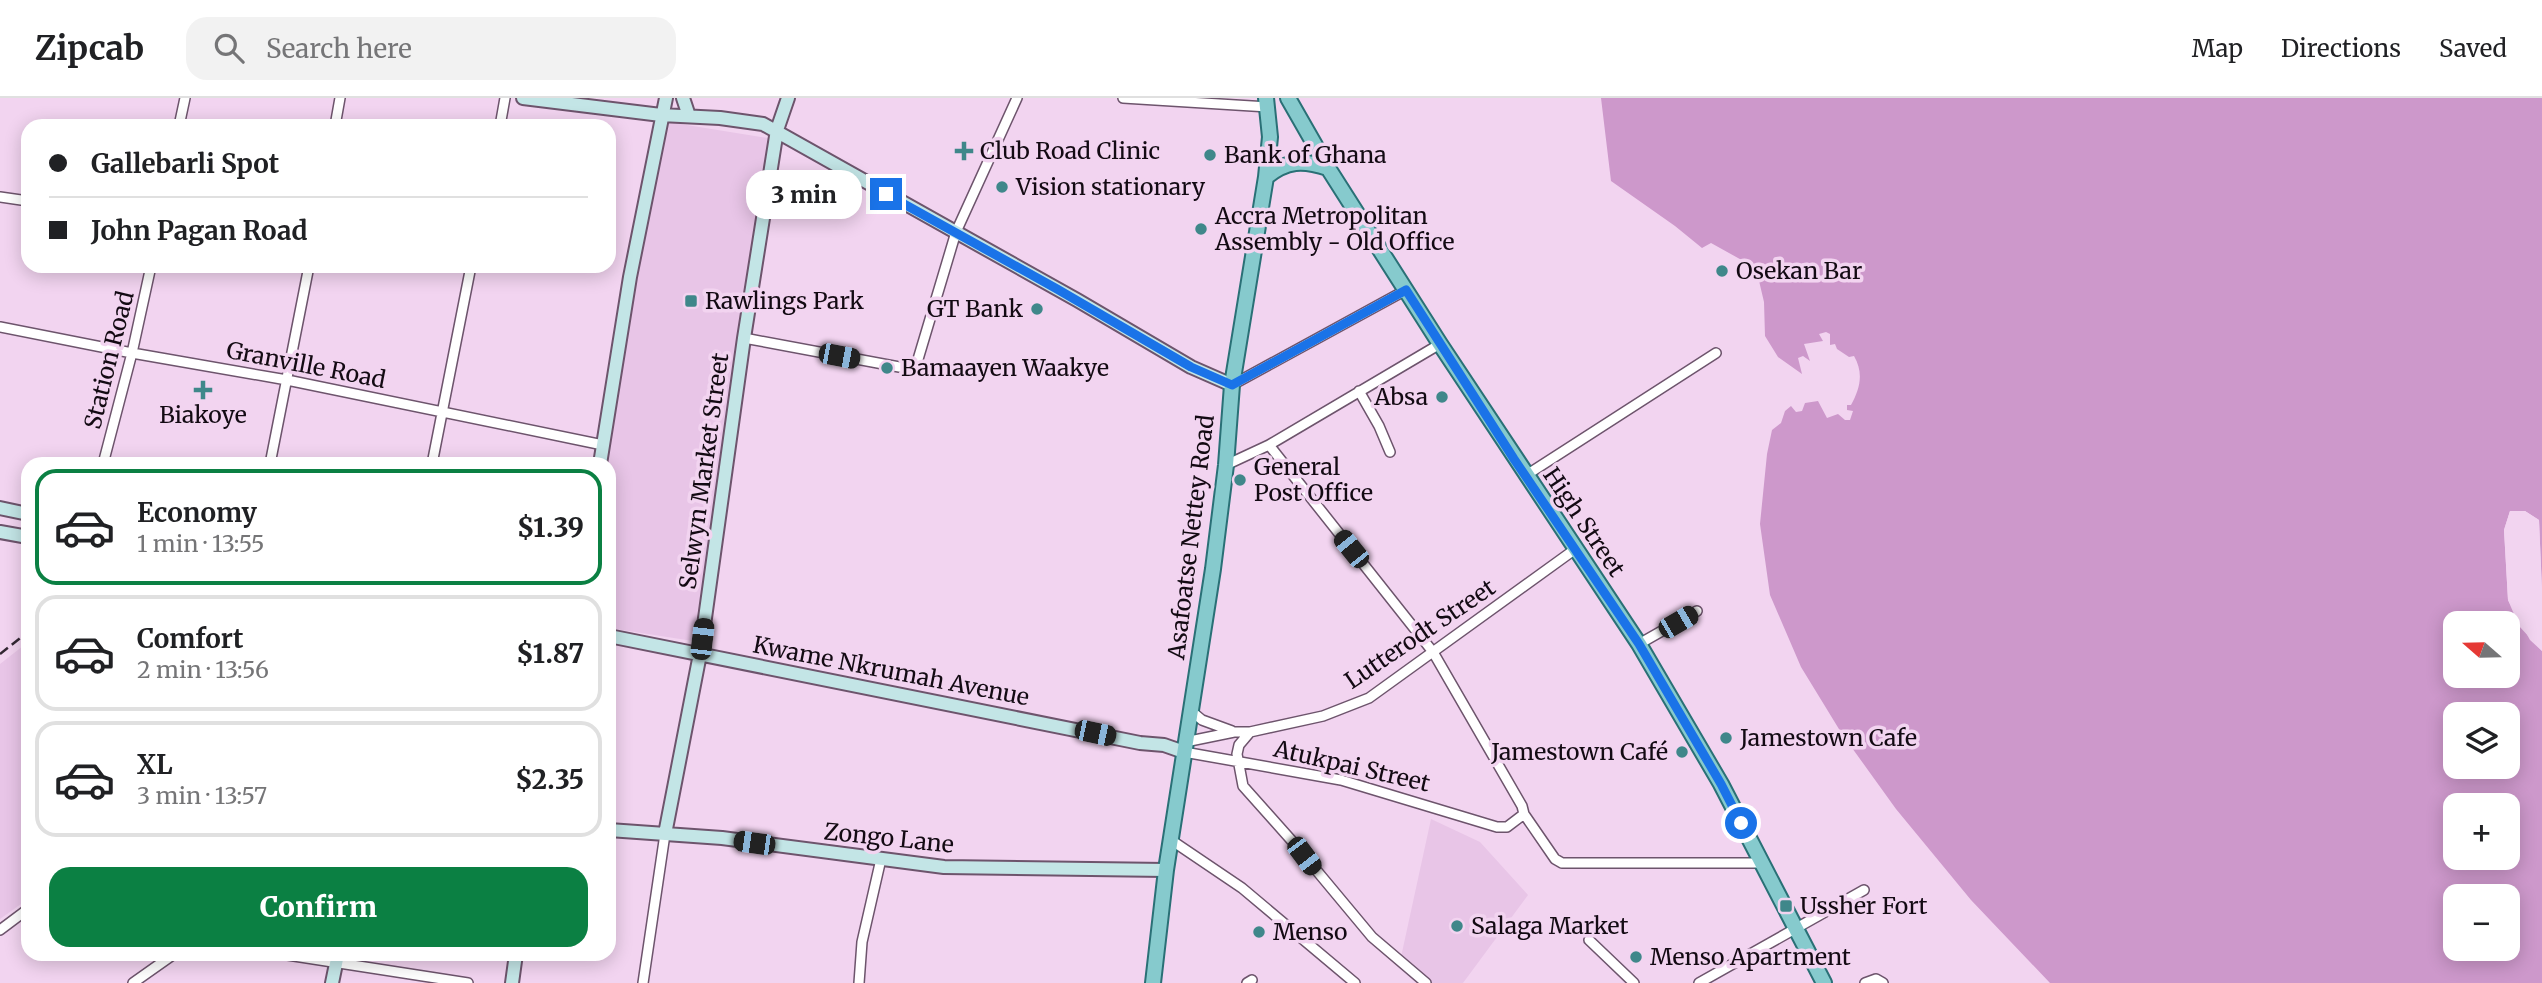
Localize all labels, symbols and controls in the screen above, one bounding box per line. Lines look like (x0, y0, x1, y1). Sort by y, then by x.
search box (186, 17, 676, 80)
text: Zipcab (35, 28, 144, 69)
icon: search (210, 29, 248, 67)
text: Search here (266, 32, 412, 65)
text: Map (2192, 33, 2243, 64)
text: Directions (2281, 33, 2401, 64)
text: Saved (2439, 33, 2507, 64)
place label: Club Road Clinic (980, 136, 1160, 165)
place label: Bank of Ghana (1224, 140, 1387, 169)
marker: Club Road Clinic (954, 141, 974, 161)
text: Gallebarli Spot (91, 147, 279, 180)
marker: Bank of Ghana (1202, 147, 1218, 163)
callout: 3 min (746, 170, 862, 218)
place label: Vision stationary (1015, 172, 1206, 201)
route end (870, 178, 902, 210)
marker: Vision stationary (994, 179, 1010, 195)
text: 3 min (771, 180, 837, 209)
place label: Accra Metropolitan Assembly - Old Office (1214, 201, 1455, 256)
text: John Pagan Road (91, 214, 308, 247)
marker: Accra Metropolitan Assembly - Old Office (1193, 221, 1209, 237)
place label: Osekan Bar (1736, 256, 1862, 285)
marker: Osekan Bar (1714, 263, 1730, 279)
place label: Rawlings Park (705, 286, 864, 315)
street label: Station Road (77, 288, 140, 432)
marker: Rawlings Park (683, 293, 699, 309)
place label: GT Bank (927, 294, 1023, 323)
marker: GT Bank (1029, 301, 1045, 317)
street label: Granville Road (224, 335, 388, 394)
car (817, 342, 862, 370)
street label: Selwyn Market Street (673, 351, 734, 591)
place label: Bamaayen Waakye (901, 353, 1109, 382)
marker: Bamaayen Waakye (879, 360, 895, 376)
marker: Biakoye (195, 382, 211, 398)
place label: Absa (1373, 382, 1428, 411)
marker: Absa (1434, 389, 1450, 405)
place label: Biakoye (159, 400, 247, 429)
street label: Asafoatse Nettey Road (1161, 413, 1220, 662)
place label: General Post Office (1254, 452, 1373, 507)
street label: High Street (1537, 462, 1632, 582)
marker: General Post Office (1232, 472, 1248, 488)
icon: car (53, 496, 116, 559)
text: Economy (137, 496, 257, 529)
text: $1.39 (517, 511, 584, 544)
car (1330, 526, 1373, 572)
text: 1 min · 13:55 (137, 529, 264, 558)
street label: Lutterodt Street (1339, 572, 1501, 695)
car (1655, 602, 1702, 642)
north arrow (2443, 611, 2520, 688)
map controls (2443, 611, 2520, 961)
car (690, 617, 715, 661)
icon: car (53, 622, 116, 685)
text: Comfort (137, 622, 243, 655)
street label: Kwame Nkrumah Avenue (751, 629, 1032, 712)
text: $1.87 (516, 637, 584, 670)
text: 2 min · 13:56 (137, 655, 269, 684)
button: layers (2443, 702, 2520, 779)
car (1073, 718, 1118, 748)
place label: Jamestown Cafe (1739, 723, 1917, 752)
marker: Jamestown Cafe (1718, 730, 1734, 746)
street label: Atukpai Street (1270, 733, 1433, 798)
place label: Jamestown Café (1490, 737, 1668, 766)
marker: Jamestown Café (1674, 744, 1690, 760)
icon: car (53, 748, 116, 811)
text: XL (137, 748, 173, 781)
text: $2.35 (515, 763, 584, 796)
text: 3 min · 13:57 (137, 781, 267, 810)
button: + (2443, 793, 2520, 870)
route start (1725, 807, 1757, 839)
street label: Zongo Lane (823, 816, 955, 859)
car (732, 830, 777, 856)
car (1283, 833, 1326, 879)
button: Confirm (49, 867, 588, 947)
button: − (2443, 884, 2520, 961)
place label: Ussher Fort (1800, 891, 1928, 920)
marker: Ussher Fort (1778, 898, 1794, 914)
place label: Salaga Market (1471, 911, 1629, 940)
place label: Menso (1273, 917, 1348, 946)
marker: Salaga Market (1449, 918, 1465, 934)
marker: Menso (1251, 924, 1267, 940)
place label: Menso Apartment (1650, 942, 1851, 971)
marker: Menso Apartment (1628, 949, 1644, 965)

